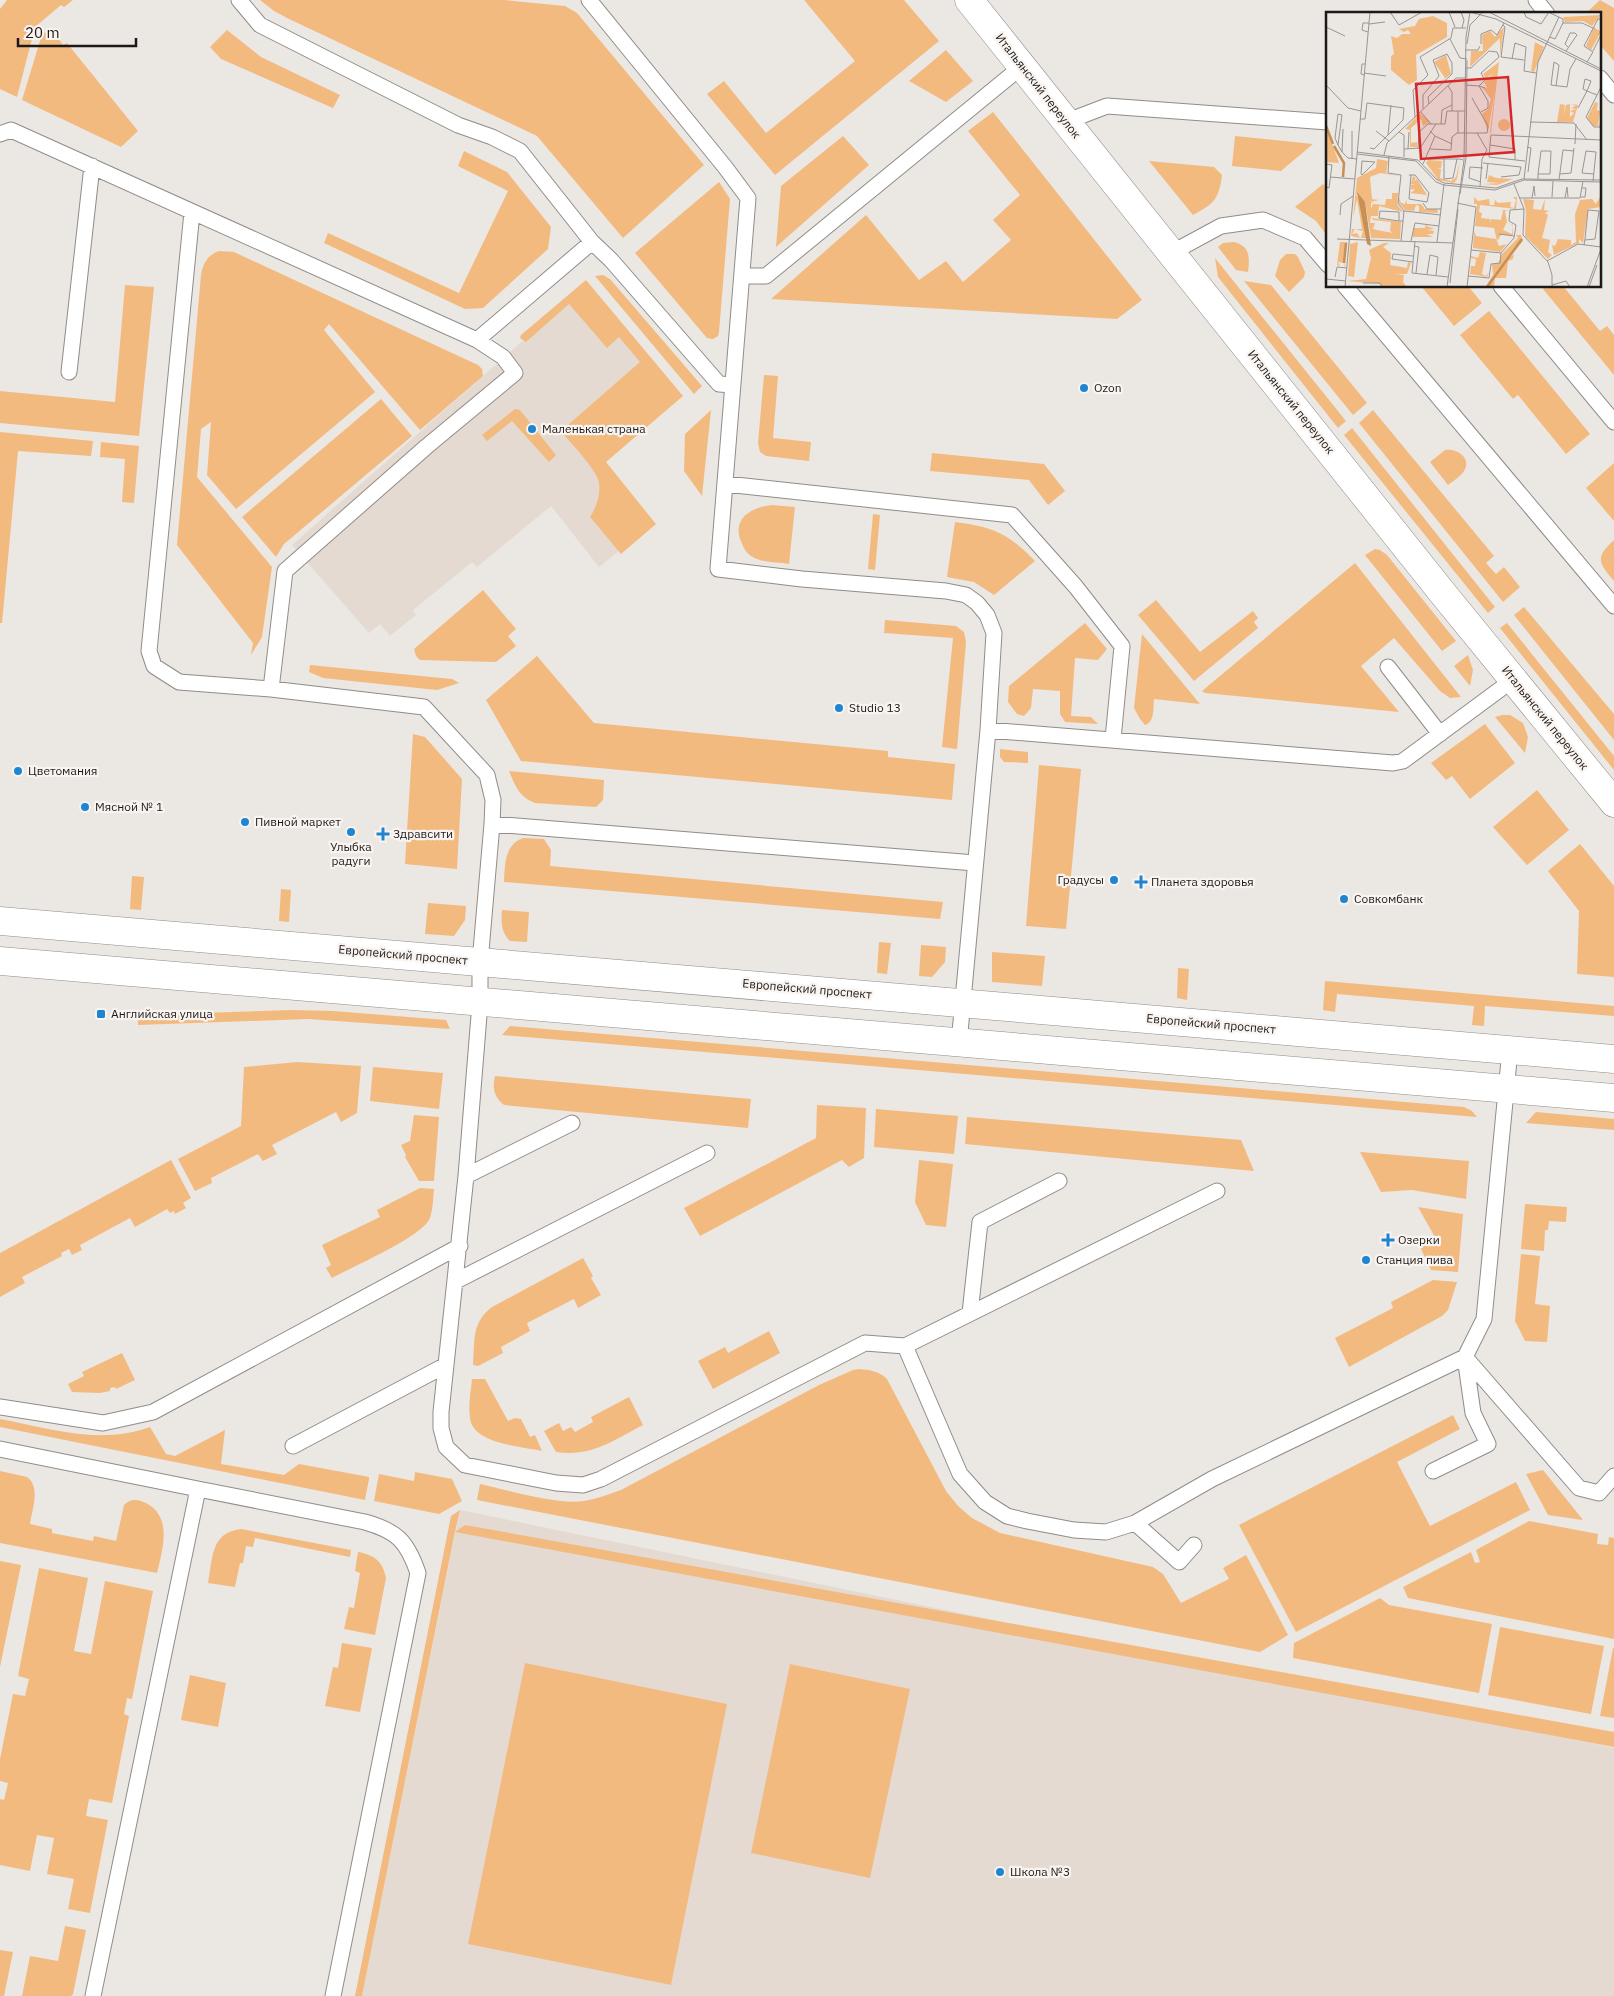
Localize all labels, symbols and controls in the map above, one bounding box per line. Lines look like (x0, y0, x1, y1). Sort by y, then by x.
inset map (1326, 12, 1602, 288)
scale bar (18, 15, 135, 47)
text: 20 m (25, 23, 60, 42)
street label: Итальянский переулок (993, 30, 1084, 142)
street label: Итальянский переулок (1245, 347, 1338, 457)
place label: Ozon (1094, 380, 1121, 395)
marker: Ozon (1078, 382, 1090, 394)
place label: Маленькая страна (542, 421, 646, 436)
marker: Маленькая страна (526, 423, 538, 435)
street label: Итальянский переулок (1499, 663, 1592, 773)
place label: Studio 13 (849, 700, 901, 715)
marker: Studio 13 (833, 702, 845, 714)
place label: Цветомания (28, 763, 97, 778)
marker: Цветомания (12, 765, 24, 777)
place label: Мясной № 1 (95, 799, 163, 814)
marker: Мясной № 1 (79, 801, 91, 813)
place label: Пивной маркет (255, 814, 341, 829)
marker: Пивной маркет (239, 816, 251, 828)
marker: Улыбка радуги (345, 826, 357, 838)
place label: Здравсити (393, 826, 453, 841)
marker: Здравсити (377, 828, 389, 840)
place label: Улыбка радуги (330, 839, 372, 868)
place label: Градусы (1057, 872, 1104, 887)
marker: Градусы (1108, 874, 1120, 886)
place label: Планета здоровья (1151, 874, 1254, 889)
marker: Планета здоровья (1135, 876, 1147, 888)
place label: Совкомбанк (1354, 891, 1424, 906)
marker: Совкомбанк (1338, 893, 1350, 905)
street label: Европейский проспект (338, 941, 469, 968)
street label: Европейский проспект (742, 975, 873, 1002)
place label: Английская улица (111, 1006, 214, 1021)
marker: Английская улица (95, 1008, 107, 1020)
street label: Европейский проспект (1146, 1010, 1277, 1037)
place label: Озерки (1398, 1232, 1440, 1247)
marker: Озерки (1382, 1234, 1394, 1246)
place label: Станция пива (1376, 1252, 1454, 1267)
marker: Станция пива (1360, 1254, 1372, 1266)
place label: Школа №3 (1010, 1864, 1070, 1879)
marker: Школа №3 (994, 1866, 1006, 1878)

